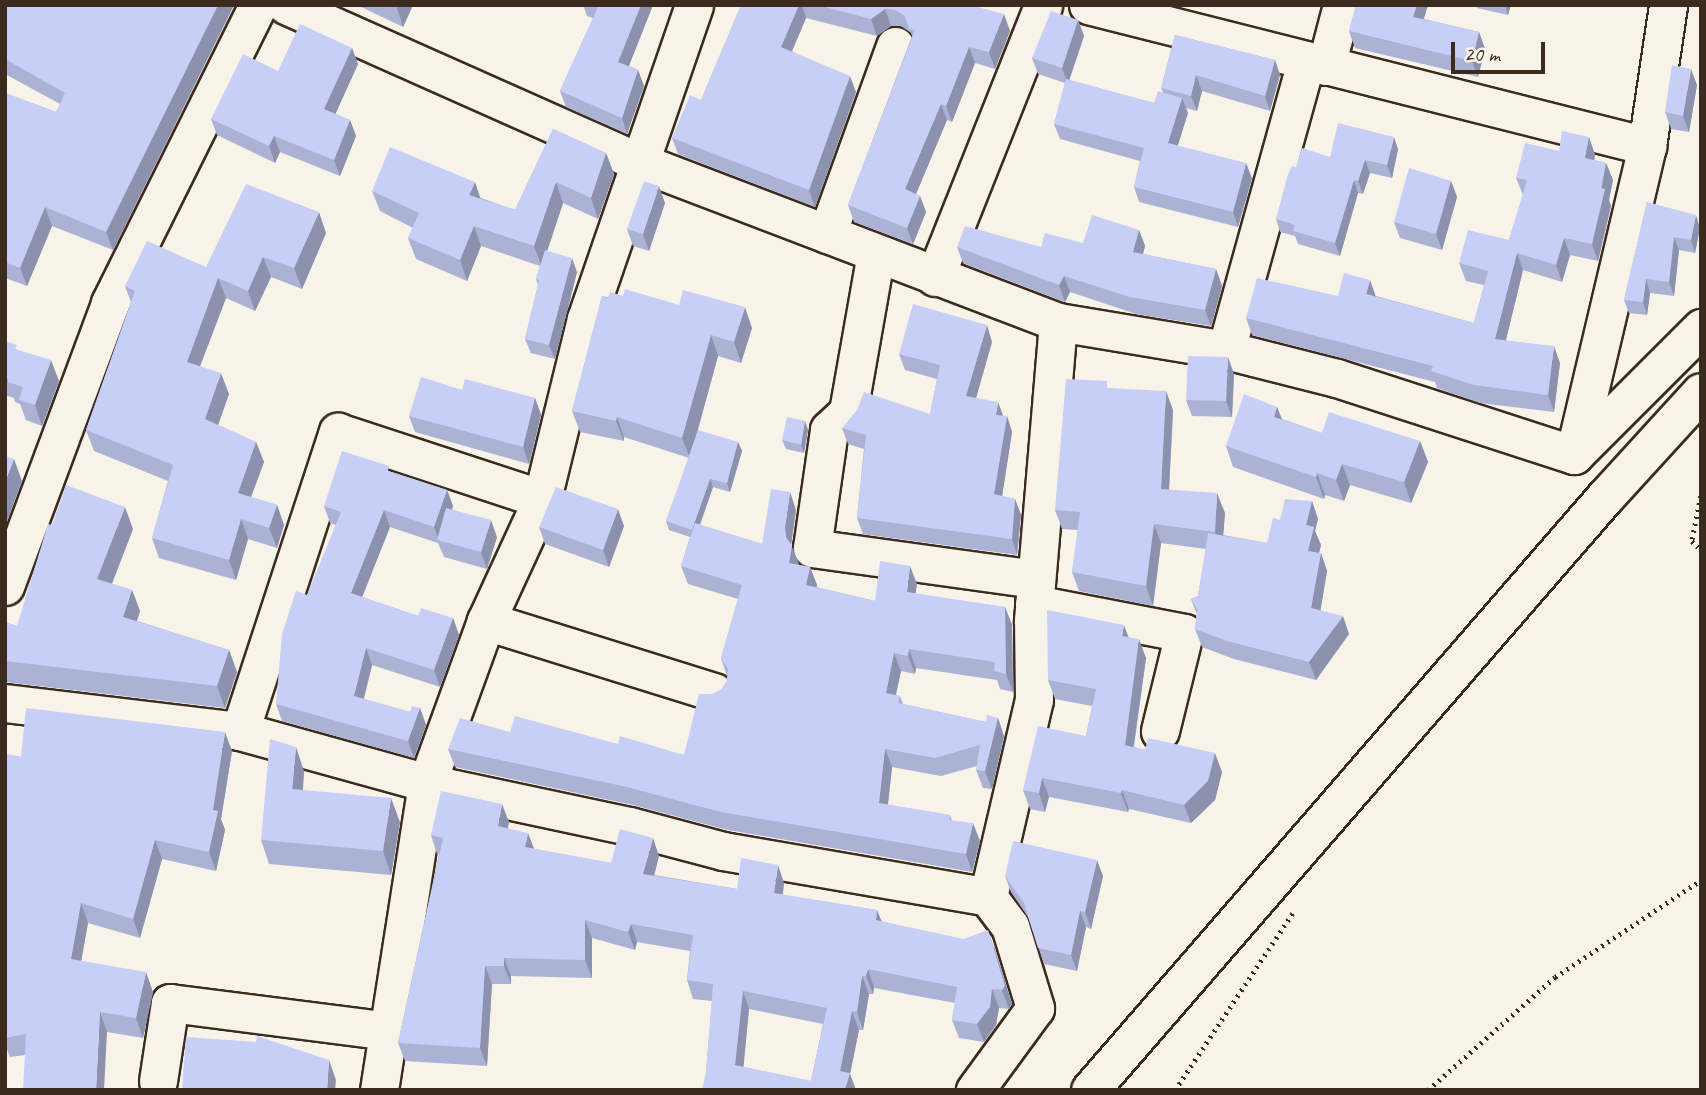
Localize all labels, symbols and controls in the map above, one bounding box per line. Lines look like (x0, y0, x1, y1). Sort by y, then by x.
scale bar (1454, 28, 1548, 72)
text: 20 m (1464, 41, 1500, 67)

